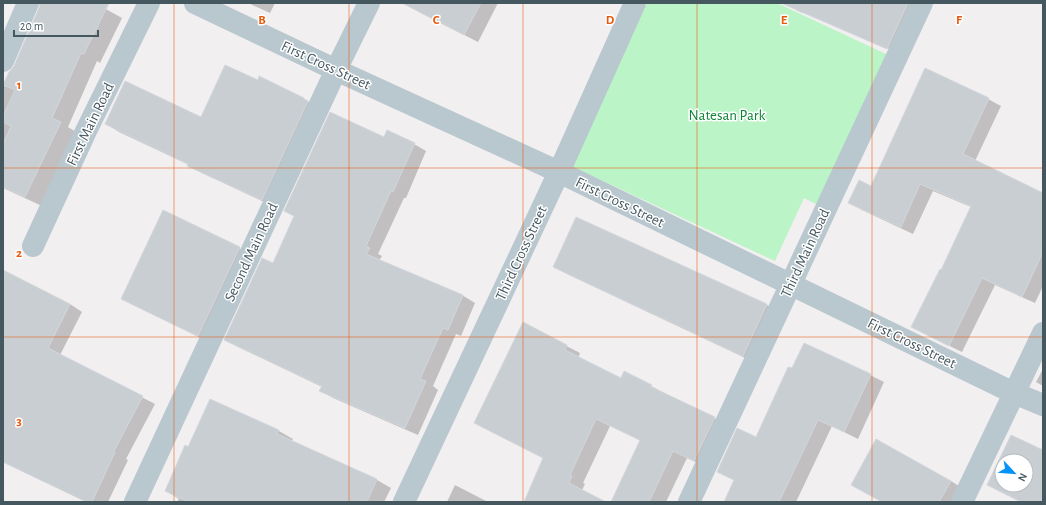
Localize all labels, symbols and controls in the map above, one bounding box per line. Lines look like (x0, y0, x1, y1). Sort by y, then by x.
scale bar (14, 12, 98, 38)
text: B (258, 14, 266, 27)
text: C (433, 14, 440, 27)
text: D (606, 14, 615, 27)
text: E (781, 14, 788, 27)
text: F (956, 14, 963, 27)
text: 20 m (20, 20, 43, 32)
street label: First Cross Street (279, 38, 373, 93)
text: 1 (17, 79, 21, 92)
street label: First Main Road (64, 80, 117, 168)
park label: Natesan Park (689, 108, 766, 123)
street label: First Cross Street (573, 175, 667, 230)
street label: Second Main Road (222, 200, 281, 304)
street label: Third Cross Street (493, 204, 550, 303)
street label: Third Main Road (778, 206, 833, 300)
text: 2 (16, 247, 22, 260)
street label: First Cross Street (865, 316, 959, 371)
text: 3 (16, 415, 22, 428)
north arrow (994, 453, 1034, 493)
text: N (1016, 471, 1029, 483)

